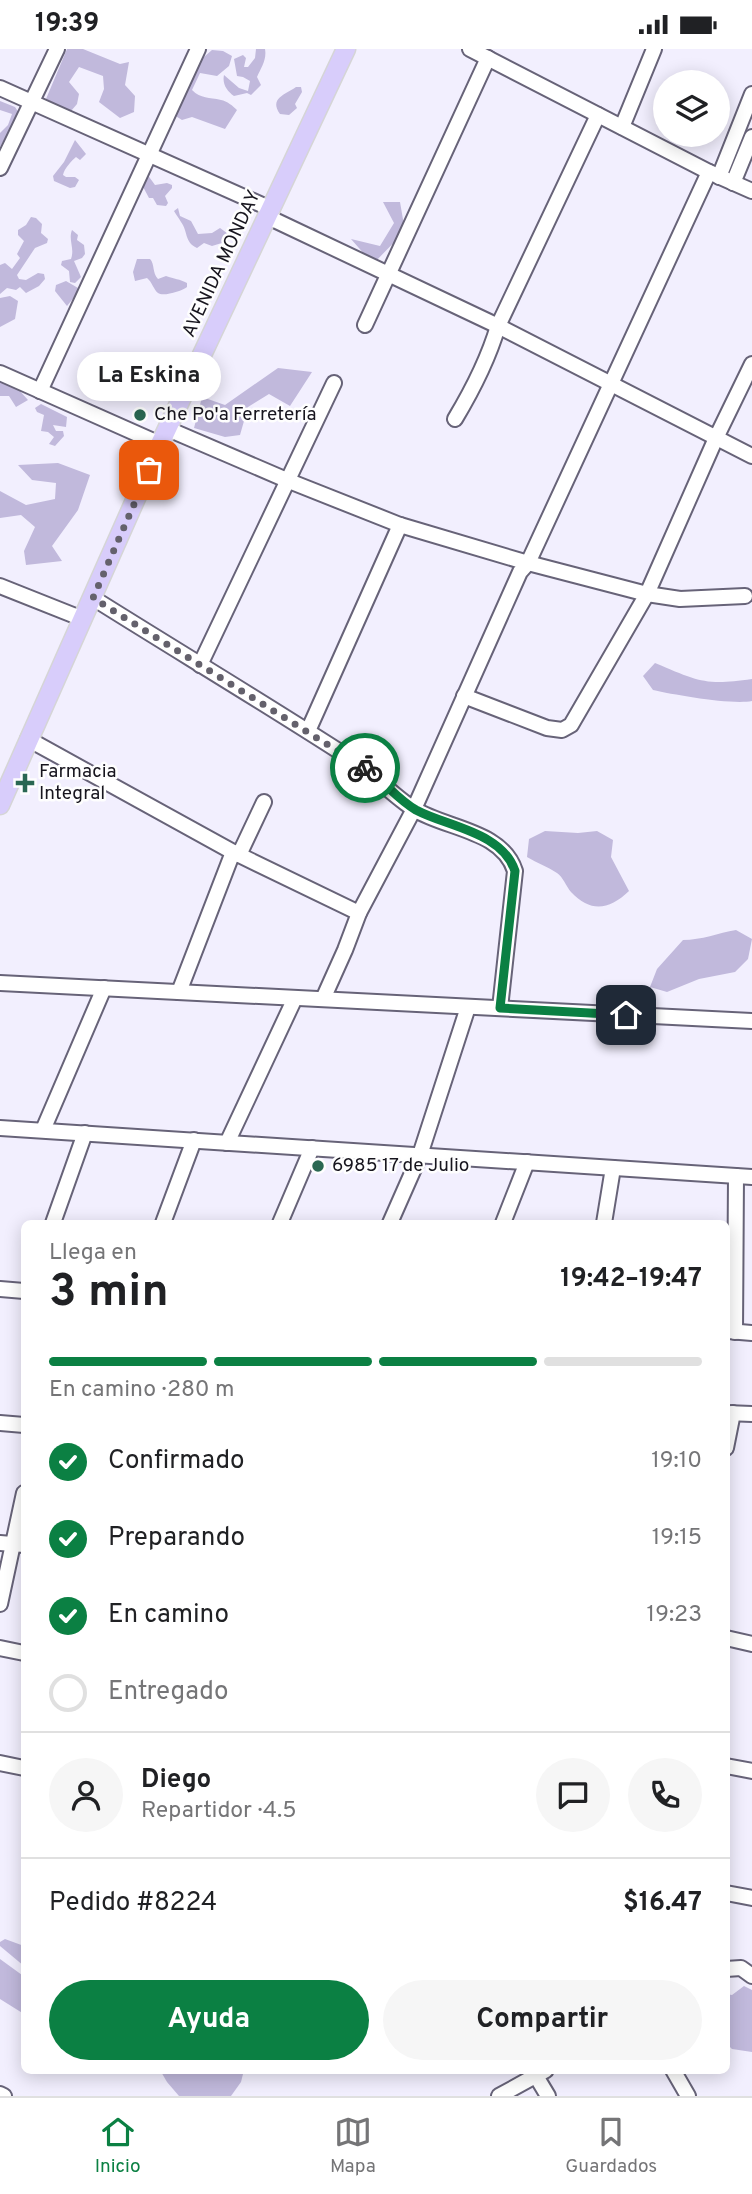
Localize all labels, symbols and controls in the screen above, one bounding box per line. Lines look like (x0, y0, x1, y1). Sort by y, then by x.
text: 19:39 (35, 8, 99, 41)
map controls (653, 70, 730, 147)
button: layers (653, 70, 730, 147)
street label: AVENIDA MONDAY (177, 187, 267, 341)
callout: La Eskina (77, 351, 221, 400)
text: La Eskina (98, 362, 200, 391)
place label: Che Po'a Ferretería (154, 403, 317, 427)
marker: Che Po'a Ferretería (132, 407, 148, 423)
pin (119, 440, 179, 500)
icon: bag (130, 451, 168, 489)
courier (330, 733, 400, 803)
icon: bike (346, 749, 384, 787)
place label: Farmacia Integral (39, 760, 116, 806)
marker: Farmacia Integral (17, 775, 33, 791)
pin (596, 985, 656, 1045)
icon: home (607, 996, 645, 1034)
place label: 6985 17 de Julio (332, 1154, 469, 1178)
marker: 6985 17 de Julio (310, 1158, 326, 1174)
text: Llega en (49, 1239, 137, 1268)
text: 19:42–19:47 (560, 1263, 702, 1296)
text: 3 min (49, 1264, 169, 1323)
text: En camino · 280 m (49, 1376, 235, 1405)
icon: check (49, 1443, 87, 1481)
text: Confirmado (108, 1445, 245, 1478)
text: 19:10 (651, 1447, 702, 1476)
icon: check (49, 1520, 87, 1558)
text: Preparando (108, 1522, 245, 1555)
text: 19:15 (652, 1524, 702, 1553)
icon: check (49, 1597, 87, 1635)
text: En camino (108, 1599, 229, 1632)
text: 19:23 (647, 1601, 702, 1630)
text: Entregado (108, 1676, 228, 1709)
button: person (49, 1758, 123, 1832)
button: chat (536, 1758, 610, 1832)
button: phone (628, 1758, 702, 1832)
text: Diego (141, 1764, 211, 1797)
text: Repartidor · 4.5 (141, 1797, 297, 1826)
text: Pedido #8224 (49, 1887, 217, 1920)
text: $16.47 (623, 1887, 702, 1920)
button: Ayuda (49, 1980, 369, 2060)
button: Compartir (383, 1980, 702, 2060)
tab: Inicio (95, 2113, 141, 2179)
tab: Mapa (330, 2113, 376, 2179)
tab: Guardados (565, 2113, 657, 2179)

